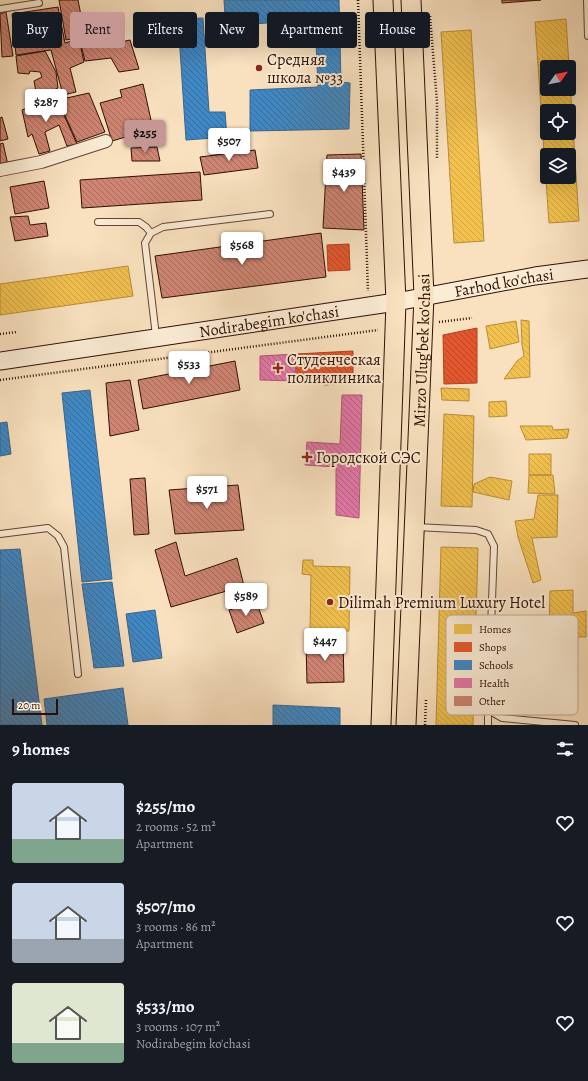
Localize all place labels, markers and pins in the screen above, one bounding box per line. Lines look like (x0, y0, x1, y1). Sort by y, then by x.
place label: Средняя школа №33 (267, 49, 343, 89)
marker: Средняя школа №33 (254, 63, 264, 73)
pin: $287 (22, 89, 70, 123)
pin: $255 (121, 120, 169, 154)
pin: $507 (205, 128, 253, 162)
pin: $439 (320, 159, 368, 193)
pin: $568 (218, 232, 266, 266)
place label: Студенческая поликлиника (287, 349, 382, 389)
pin: $533 (165, 351, 213, 385)
marker: Студенческая поликлиника (272, 362, 284, 374)
place label: Городской СЭС (316, 447, 421, 469)
marker: Городской СЭС (301, 451, 313, 463)
pin: $571 (183, 476, 231, 510)
pin: $589 (222, 583, 270, 617)
place label: Dilimah Premium Luxury Hotel (338, 592, 545, 614)
marker: Dilimah Premium Luxury Hotel (325, 597, 335, 607)
pin: $447 (301, 628, 349, 662)

